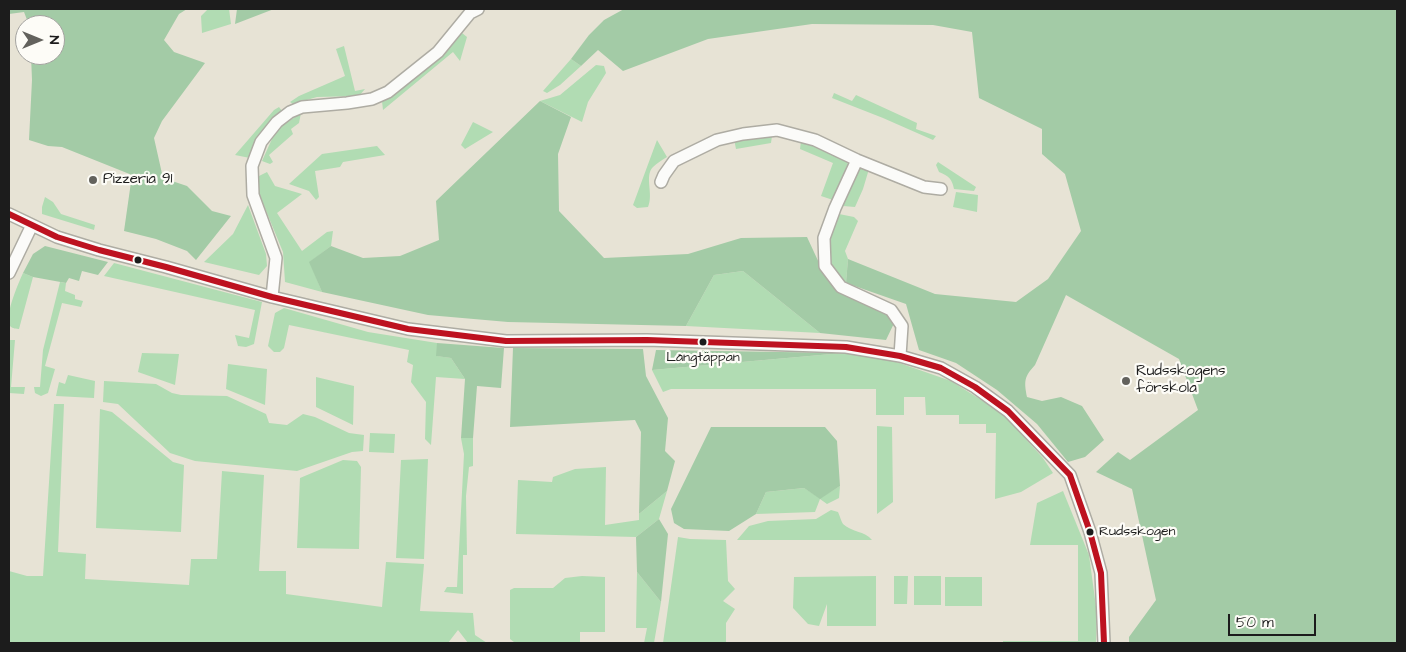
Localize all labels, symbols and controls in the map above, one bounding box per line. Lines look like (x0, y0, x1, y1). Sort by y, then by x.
north arrow (15, 15, 65, 65)
text: N (44, 36, 64, 44)
place label: Pizzeria 91 (103, 171, 172, 189)
marker: Pizzeria 91 (87, 174, 99, 186)
unlabelled marker (133, 255, 143, 265)
marker: Långtäppan (698, 337, 708, 347)
place label: Långtäppan (666, 350, 740, 366)
place label: Rudsskogens förskola (1136, 363, 1226, 398)
marker: Rudsskogens förskola (1120, 375, 1132, 387)
place label: Rudsskogen (1099, 524, 1176, 540)
marker: Rudsskogen (1085, 527, 1095, 537)
scale bar (1231, 604, 1318, 636)
text: 50 m (1236, 612, 1274, 633)

